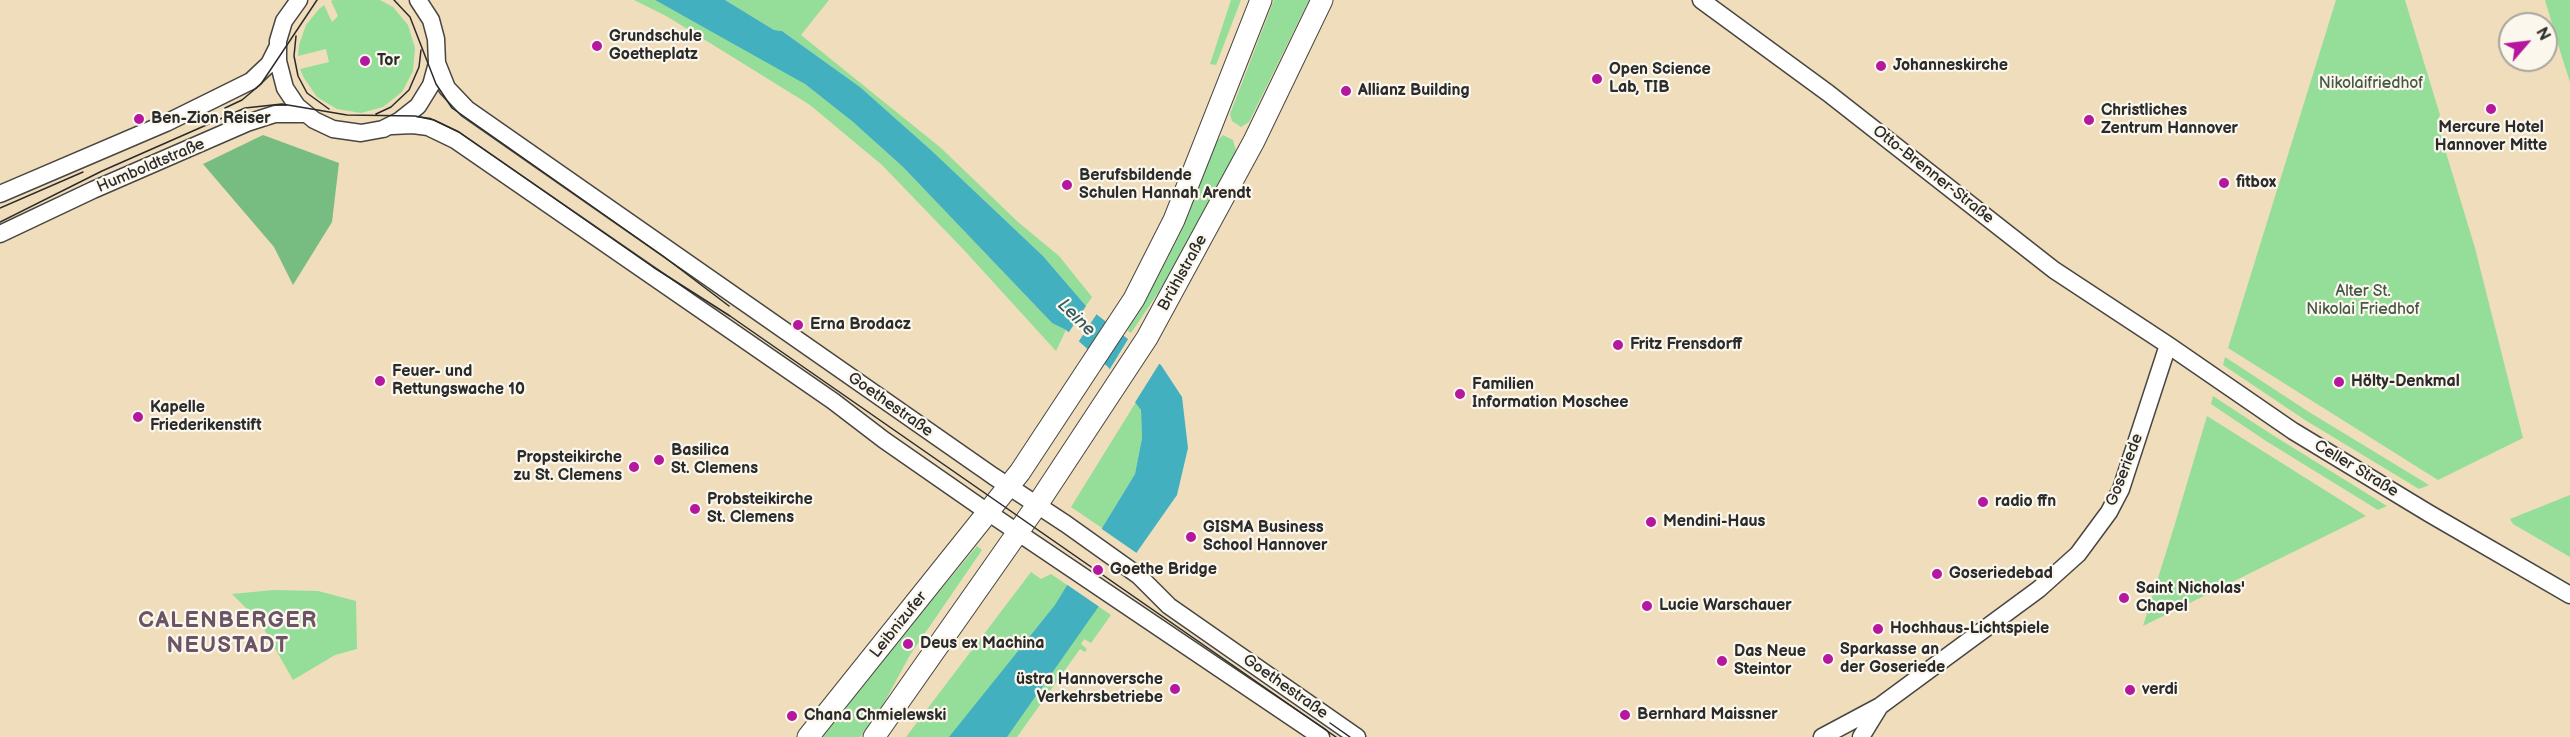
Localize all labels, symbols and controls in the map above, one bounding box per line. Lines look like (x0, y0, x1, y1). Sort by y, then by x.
north arrow (2498, 12, 2558, 72)
text: N (2531, 24, 2554, 44)
place label: Grundschule Goetheplatz (609, 27, 702, 65)
marker: Grundschule Goetheplatz (590, 39, 604, 53)
place label: Tor (377, 51, 400, 71)
marker: Tor (358, 54, 372, 68)
place label: Johanneskirche (1893, 56, 2008, 76)
marker: Johanneskirche (1874, 59, 1888, 73)
place label: Open Science Lab, TIB (1609, 60, 1711, 98)
marker: Open Science Lab, TIB (1590, 72, 1604, 86)
park label: Nikolaifriedhof (2319, 74, 2423, 94)
place label: Allianz Building (1358, 81, 1469, 101)
marker: Allianz Building (1339, 84, 1353, 98)
place label: Christliches Zentrum Hannover (2101, 101, 2238, 139)
marker: Mercure Hotel Hannover Mitte (2484, 102, 2498, 116)
place label: Ben-Zion Reiser (151, 109, 271, 129)
marker: Ben-Zion Reiser (132, 112, 146, 126)
marker: Christliches Zentrum Hannover (2082, 113, 2096, 127)
place label: Mercure Hotel Hannover Mitte (2435, 118, 2547, 156)
street label: Otto-Brenner-Straße (1869, 122, 1997, 228)
street label: Humboldtstraße (94, 135, 208, 197)
place label: Berufsbildende Schulen Hannah Arendt (1079, 166, 1251, 204)
place label: fitbox (2236, 173, 2276, 193)
marker: fitbox (2217, 176, 2231, 190)
marker: Berufsbildende Schulen Hannah Arendt (1060, 178, 1074, 192)
street label: Brühlstraße (1154, 232, 1212, 314)
park label: Alter St. Nikolai Friedhof (2306, 282, 2420, 320)
water label: Leine (1053, 295, 1099, 341)
place label: Erna Brodacz (810, 315, 911, 335)
marker: Erna Brodacz (791, 318, 805, 332)
place label: Fritz Frensdorff (1630, 335, 1742, 355)
marker: Fritz Frensdorff (1611, 338, 1625, 352)
place label: Feuer- und Rettungswache 10 (392, 362, 525, 400)
street label: Goethestraße (844, 369, 936, 441)
place label: Hölty-Denkmal (2351, 372, 2460, 392)
marker: Feuer- und Rettungswache 10 (373, 374, 387, 388)
place label: Familien Information Moschee (1472, 375, 1628, 413)
marker: Hölty-Denkmal (2332, 375, 2346, 389)
marker: Familien Information Moschee (1453, 387, 1467, 401)
place label: Kapelle Friederikenstift (150, 398, 262, 436)
marker: Kapelle Friederikenstift (131, 410, 145, 424)
street label: Goseriede (2102, 431, 2148, 509)
street label: Celler Straße (2310, 436, 2402, 502)
place label: Basilica St. Clemens (671, 441, 758, 479)
place label: Propsteikirche zu St. Clemens (514, 448, 622, 486)
marker: Basilica St. Clemens (652, 453, 666, 467)
marker: Propsteikirche zu St. Clemens (627, 460, 641, 474)
place label: Probsteikirche St. Clemens (707, 490, 813, 528)
place label: radio ffn (1995, 492, 2056, 512)
marker: radio ffn (1976, 495, 1990, 509)
marker: Probsteikirche St. Clemens (688, 502, 702, 516)
place label: Mendini-Haus (1663, 512, 1765, 532)
marker: Mendini-Haus (1644, 515, 1658, 529)
place label: GISMA Business School Hannover (1203, 518, 1327, 556)
marker: GISMA Business School Hannover (1184, 530, 1198, 544)
place label: Goethe Bridge (1110, 560, 1217, 580)
marker: Goethe Bridge (1091, 563, 1105, 577)
place label: Goseriedebad (1949, 564, 2053, 584)
marker: Goseriedebad (1930, 567, 1944, 581)
place label: Saint Nicholas' Chapel (2136, 579, 2245, 617)
street label: Leibnizufer (866, 588, 932, 662)
marker: Saint Nicholas' Chapel (2117, 591, 2131, 605)
place label: Lucie Warschauer (1659, 596, 1792, 616)
marker: Lucie Warschauer (1640, 599, 1654, 613)
district label: CALENBERGER NEUSTADT (138, 608, 318, 660)
place label: Hochhaus-Lichtspiele (1890, 619, 2049, 639)
marker: Hochhaus-Lichtspiele (1871, 622, 1885, 636)
place label: Deus ex Machina (920, 634, 1044, 654)
marker: Deus ex Machina (901, 637, 915, 651)
place label: Sparkasse an der Goseriede (1840, 640, 1945, 678)
place label: Das Neue Steintor (1734, 642, 1806, 680)
street label: Goethestraße (1239, 651, 1331, 723)
marker: Sparkasse an der Goseriede (1821, 652, 1835, 666)
marker: Das Neue Steintor (1715, 654, 1729, 668)
place label: üstra Hannoversche Verkehrsbetriebe (1016, 670, 1163, 708)
place label: verdi (2142, 680, 2178, 700)
marker: üstra Hannoversche Verkehrsbetriebe (1168, 682, 1182, 696)
marker: verdi (2123, 683, 2137, 697)
place label: Bernhard Maissner (1637, 705, 1778, 725)
place label: Chana Chmielewski (804, 706, 946, 726)
marker: Bernhard Maissner (1618, 708, 1632, 722)
marker: Chana Chmielewski (785, 709, 799, 723)

